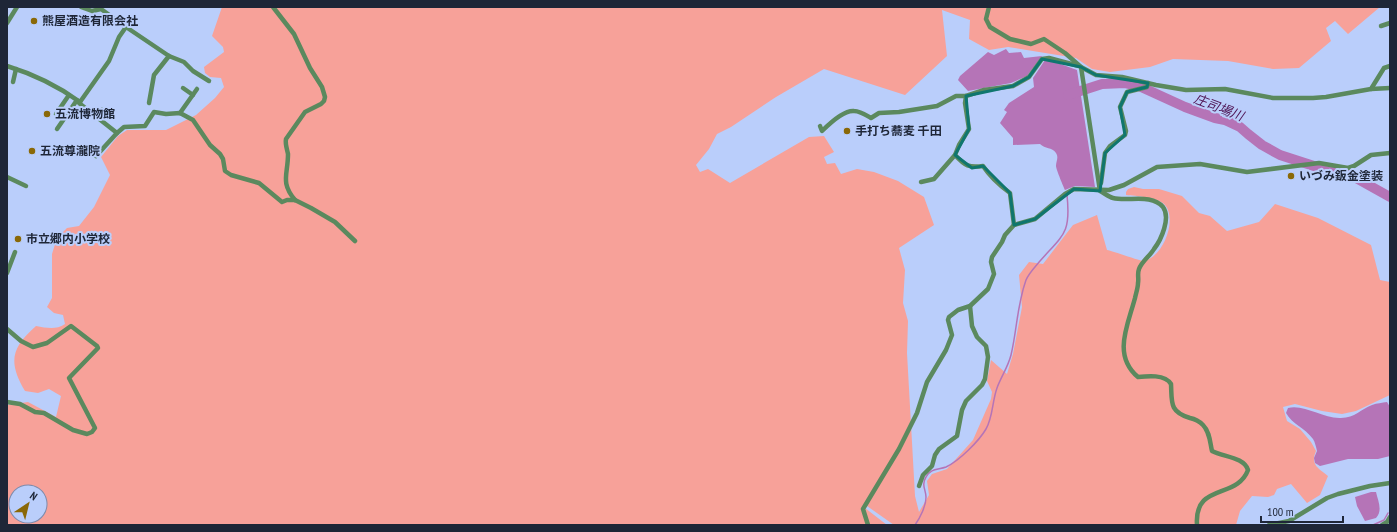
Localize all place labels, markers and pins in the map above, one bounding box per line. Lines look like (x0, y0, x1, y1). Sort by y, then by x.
place label: 熊屋酒造有限会社 (42, 13, 138, 28)
marker: 熊屋酒造有限会社 (29, 16, 39, 26)
place label: 五流博物館 (55, 106, 115, 121)
marker: 五流博物館 (42, 109, 52, 119)
place label: 手打ち蕎麦 千田 (855, 123, 941, 138)
marker: 手打ち蕎麦 千田 (842, 126, 852, 136)
place label: 五流尊瀧院 (40, 143, 100, 158)
marker: 五流尊瀧院 (27, 146, 37, 156)
place label: いづみ鈑金塗装 (1299, 168, 1383, 183)
marker: いづみ鈑金塗装 (1286, 171, 1296, 181)
place label: 市立郷内小学校 (26, 231, 110, 246)
marker: 市立郷内小学校 (13, 234, 23, 244)

